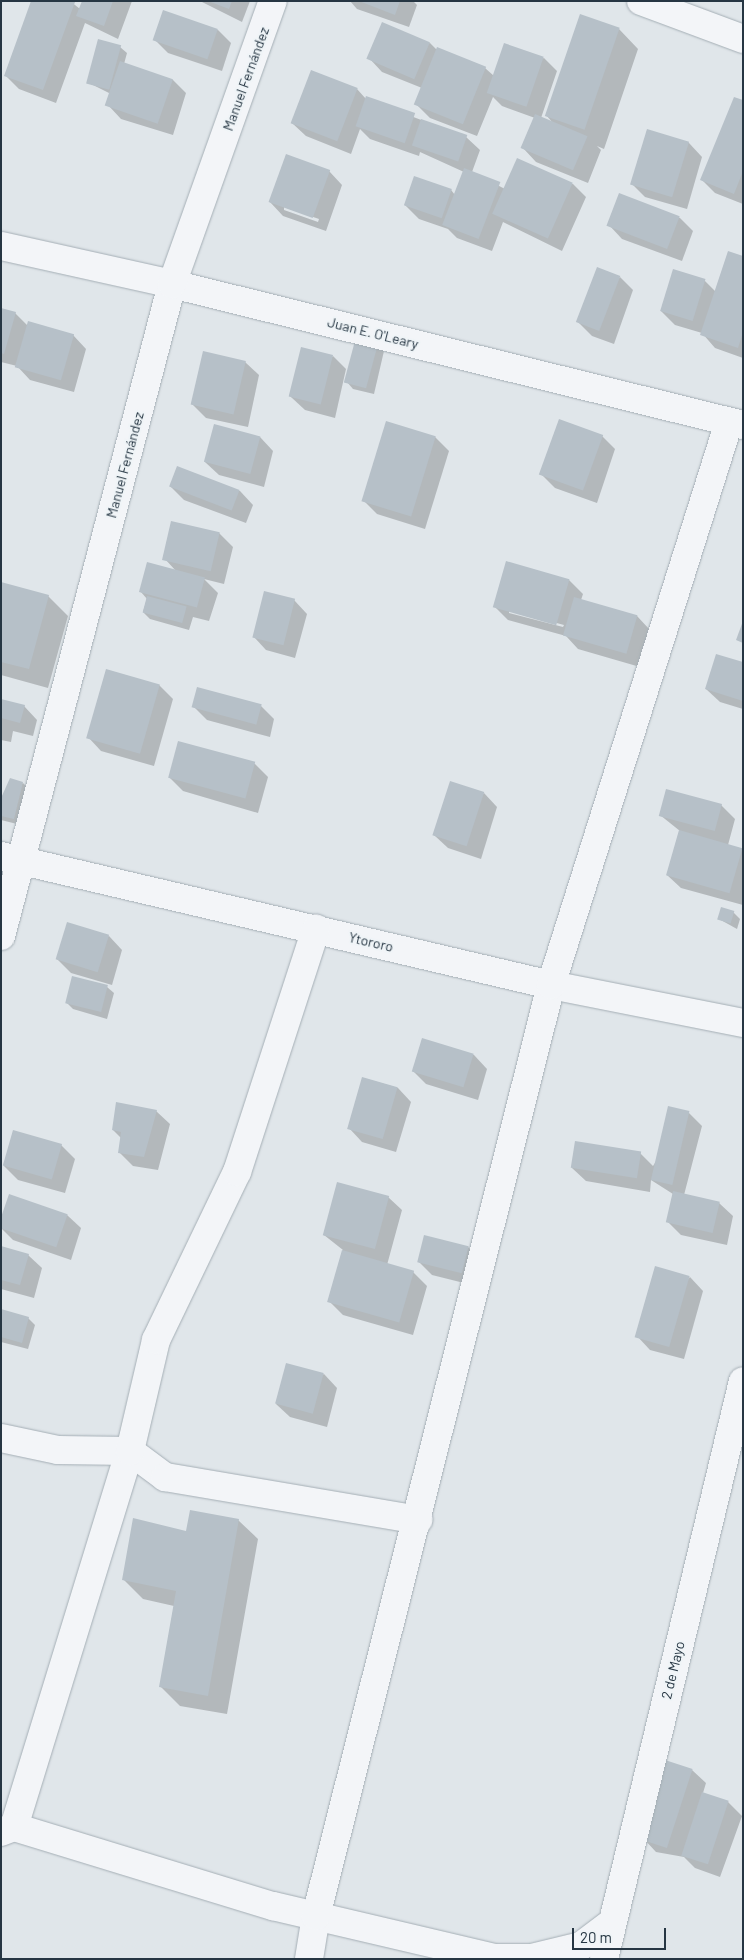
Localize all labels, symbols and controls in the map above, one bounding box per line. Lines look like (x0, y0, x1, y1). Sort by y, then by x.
street label: Manuel Fernández (219, 25, 273, 133)
street label: Juan E. O'Leary (326, 314, 420, 352)
street label: Manuel Fernández (103, 410, 147, 520)
street label: Ytororo (347, 929, 395, 955)
street label: 2 de Mayo (658, 1639, 688, 1701)
scale bar (574, 1918, 668, 1950)
text: 20 m (580, 1928, 612, 1946)

